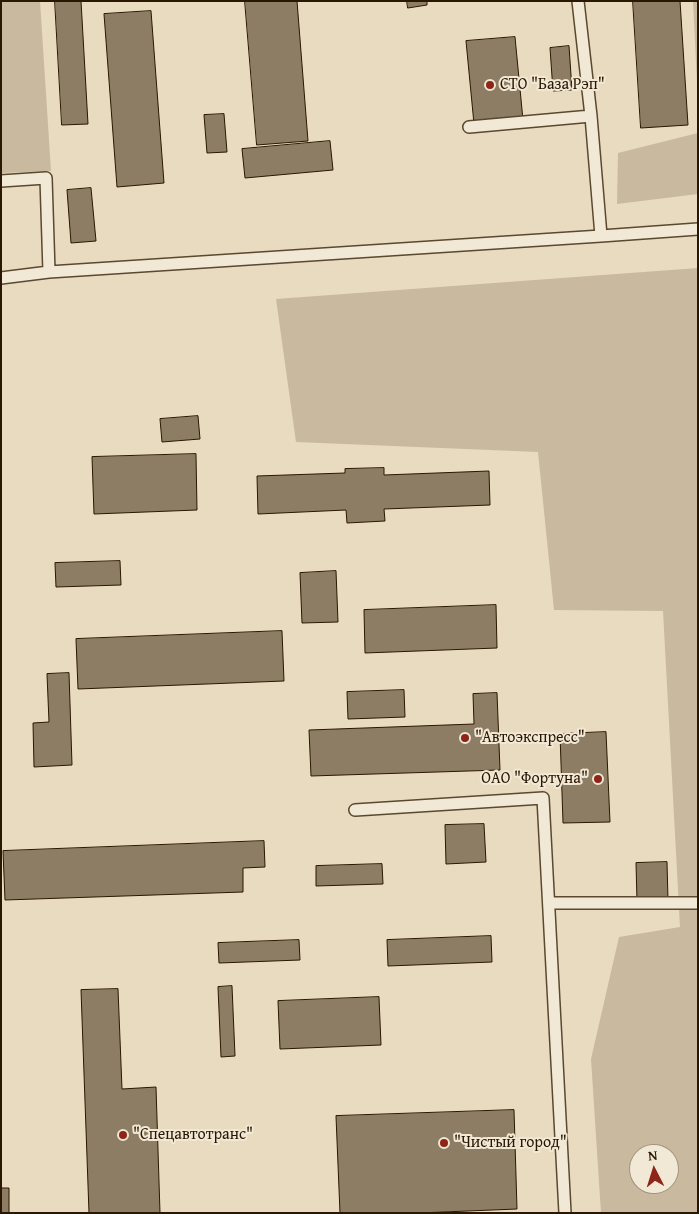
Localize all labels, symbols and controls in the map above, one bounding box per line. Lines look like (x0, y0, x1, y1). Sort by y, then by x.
place label: СТО "База Рэп" (500, 75, 605, 95)
marker: СТО "База Рэп" (484, 79, 496, 91)
place label: "Автоэкспресс" (475, 728, 585, 748)
marker: "Автоэкспресс" (459, 732, 471, 744)
place label: ОАО "Фортуна" (481, 769, 588, 789)
marker: ОАО "Фортуна" (592, 773, 604, 785)
place label: "Спецавтотранс" (133, 1125, 253, 1145)
marker: "Спецавтотранс" (117, 1129, 129, 1141)
place label: "Чистый город" (454, 1133, 567, 1153)
marker: "Чистый город" (438, 1137, 450, 1149)
north arrow (629, 1144, 679, 1194)
text: N (647, 1145, 658, 1165)

